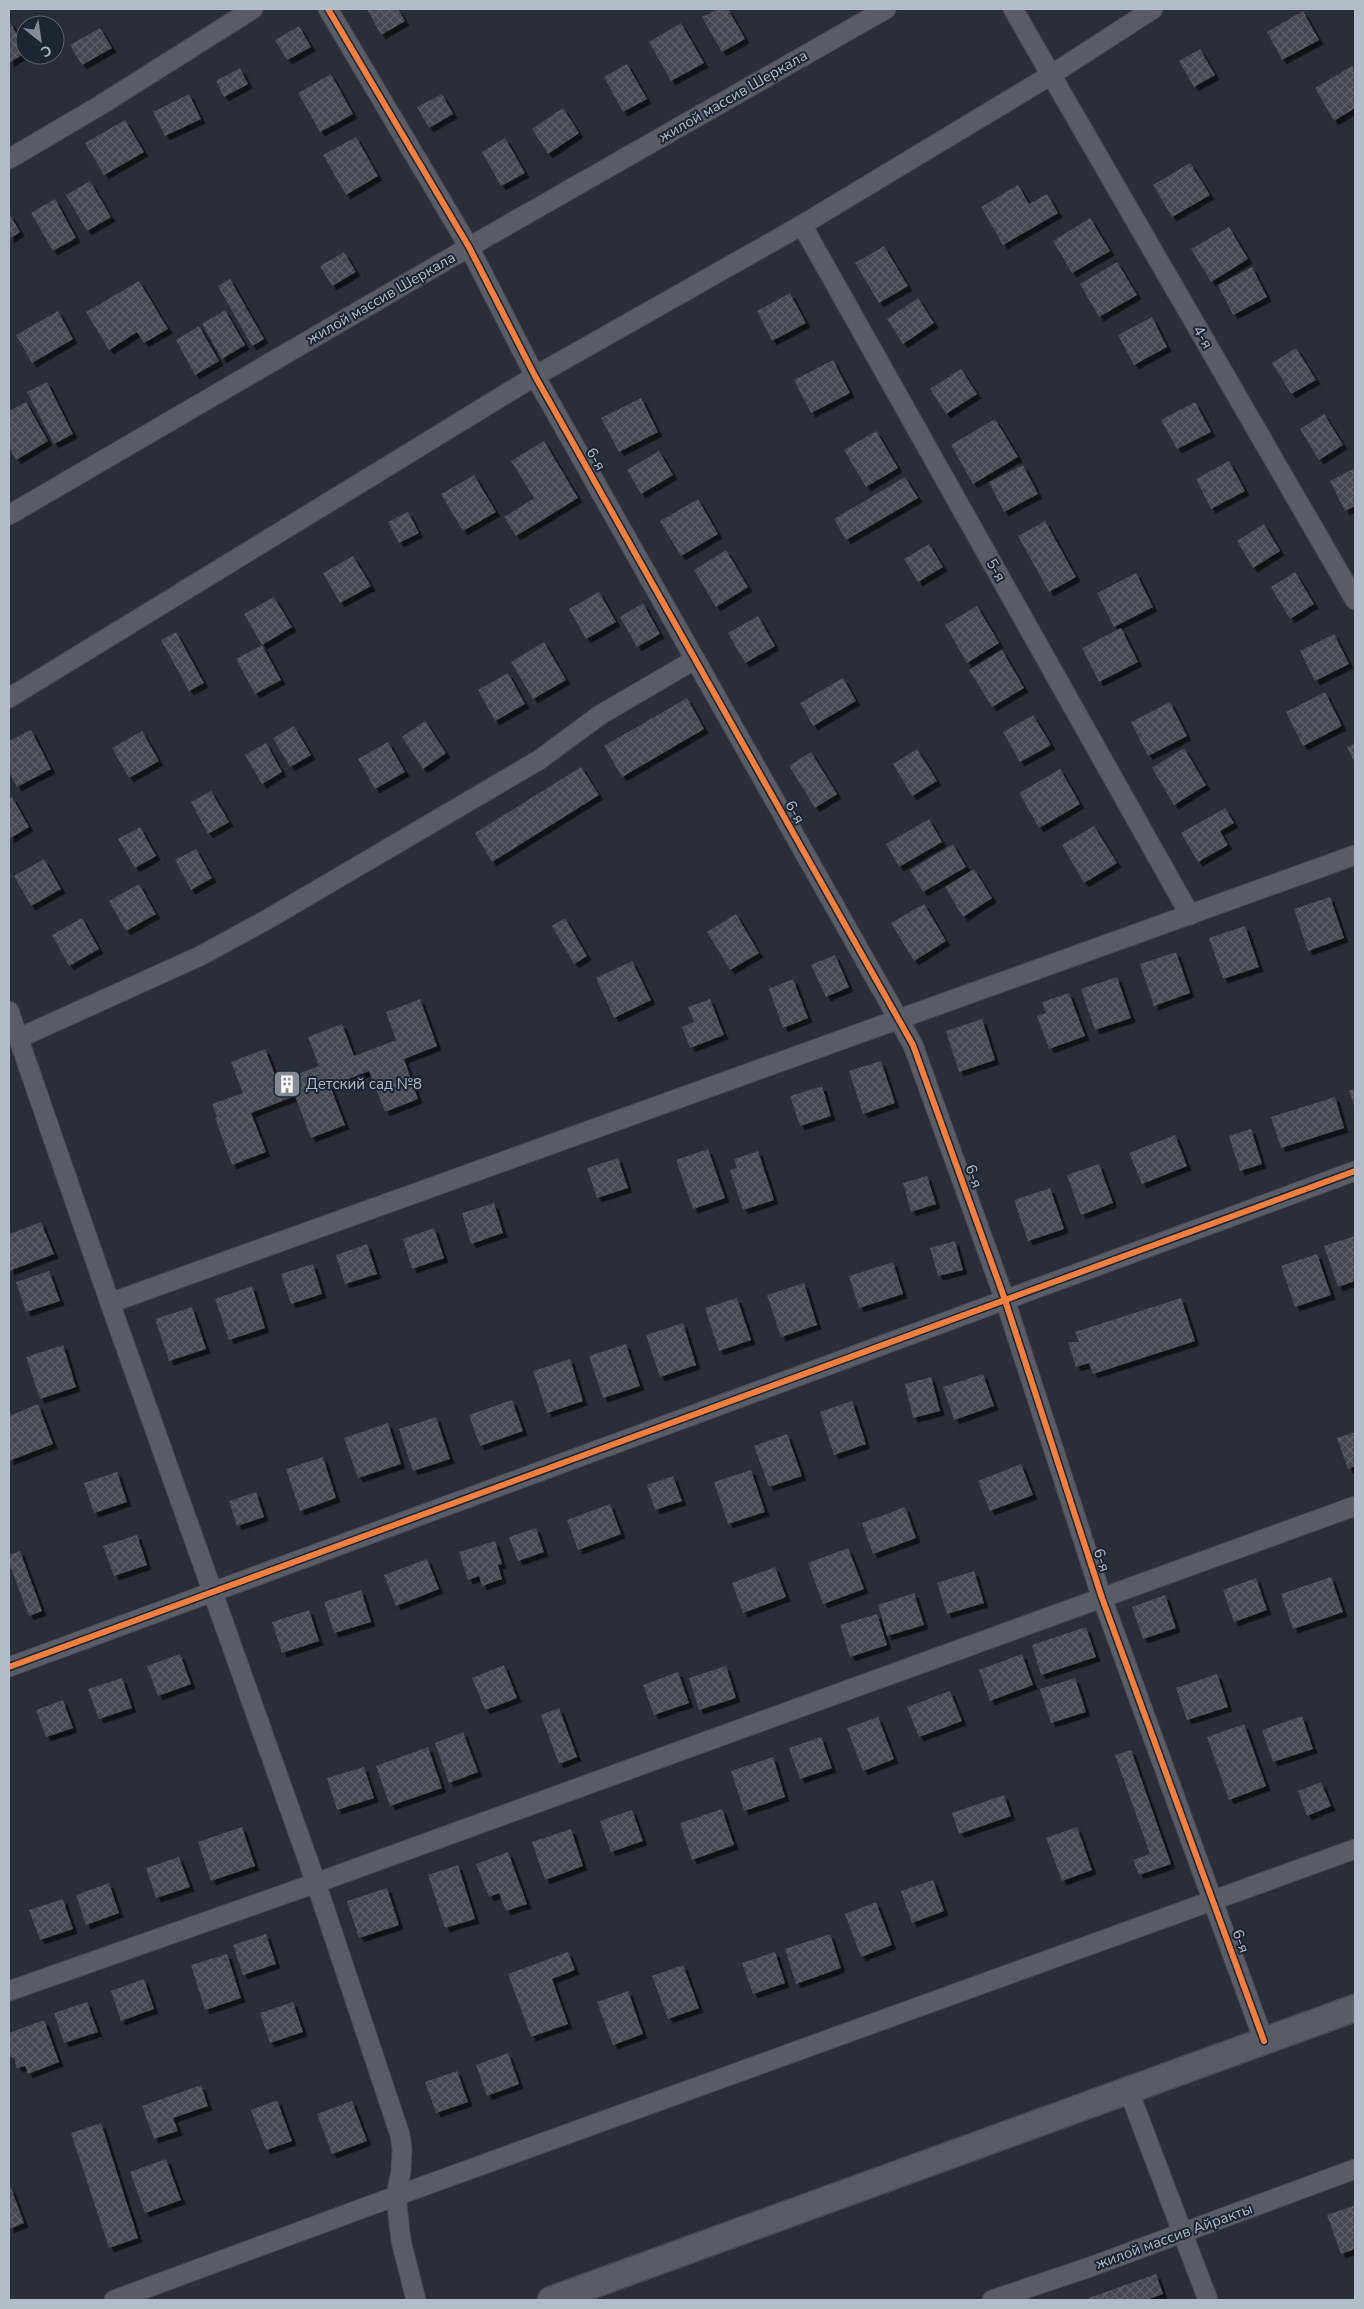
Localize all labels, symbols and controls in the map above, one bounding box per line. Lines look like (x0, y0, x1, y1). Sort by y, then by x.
north arrow (15, 15, 65, 65)
text: С (37, 40, 55, 62)
street label: жилой массив Шеркала (655, 45, 811, 147)
street label: жилой массив Шеркала (303, 247, 459, 349)
street label: 4-я (1188, 322, 1218, 352)
street label: 6-я (582, 444, 610, 474)
street label: 5-я (982, 555, 1010, 585)
street label: 6-я (780, 797, 810, 827)
building icon: Детский сад №8 (272, 1069, 302, 1099)
place label: Детский сад №8 (306, 1074, 422, 1094)
street label: 6-я (961, 1162, 987, 1190)
street label: 6-я (1089, 1546, 1115, 1574)
street label: 6-я (1228, 1927, 1254, 1955)
street label: жилой массив Айракты (1093, 2198, 1255, 2274)

